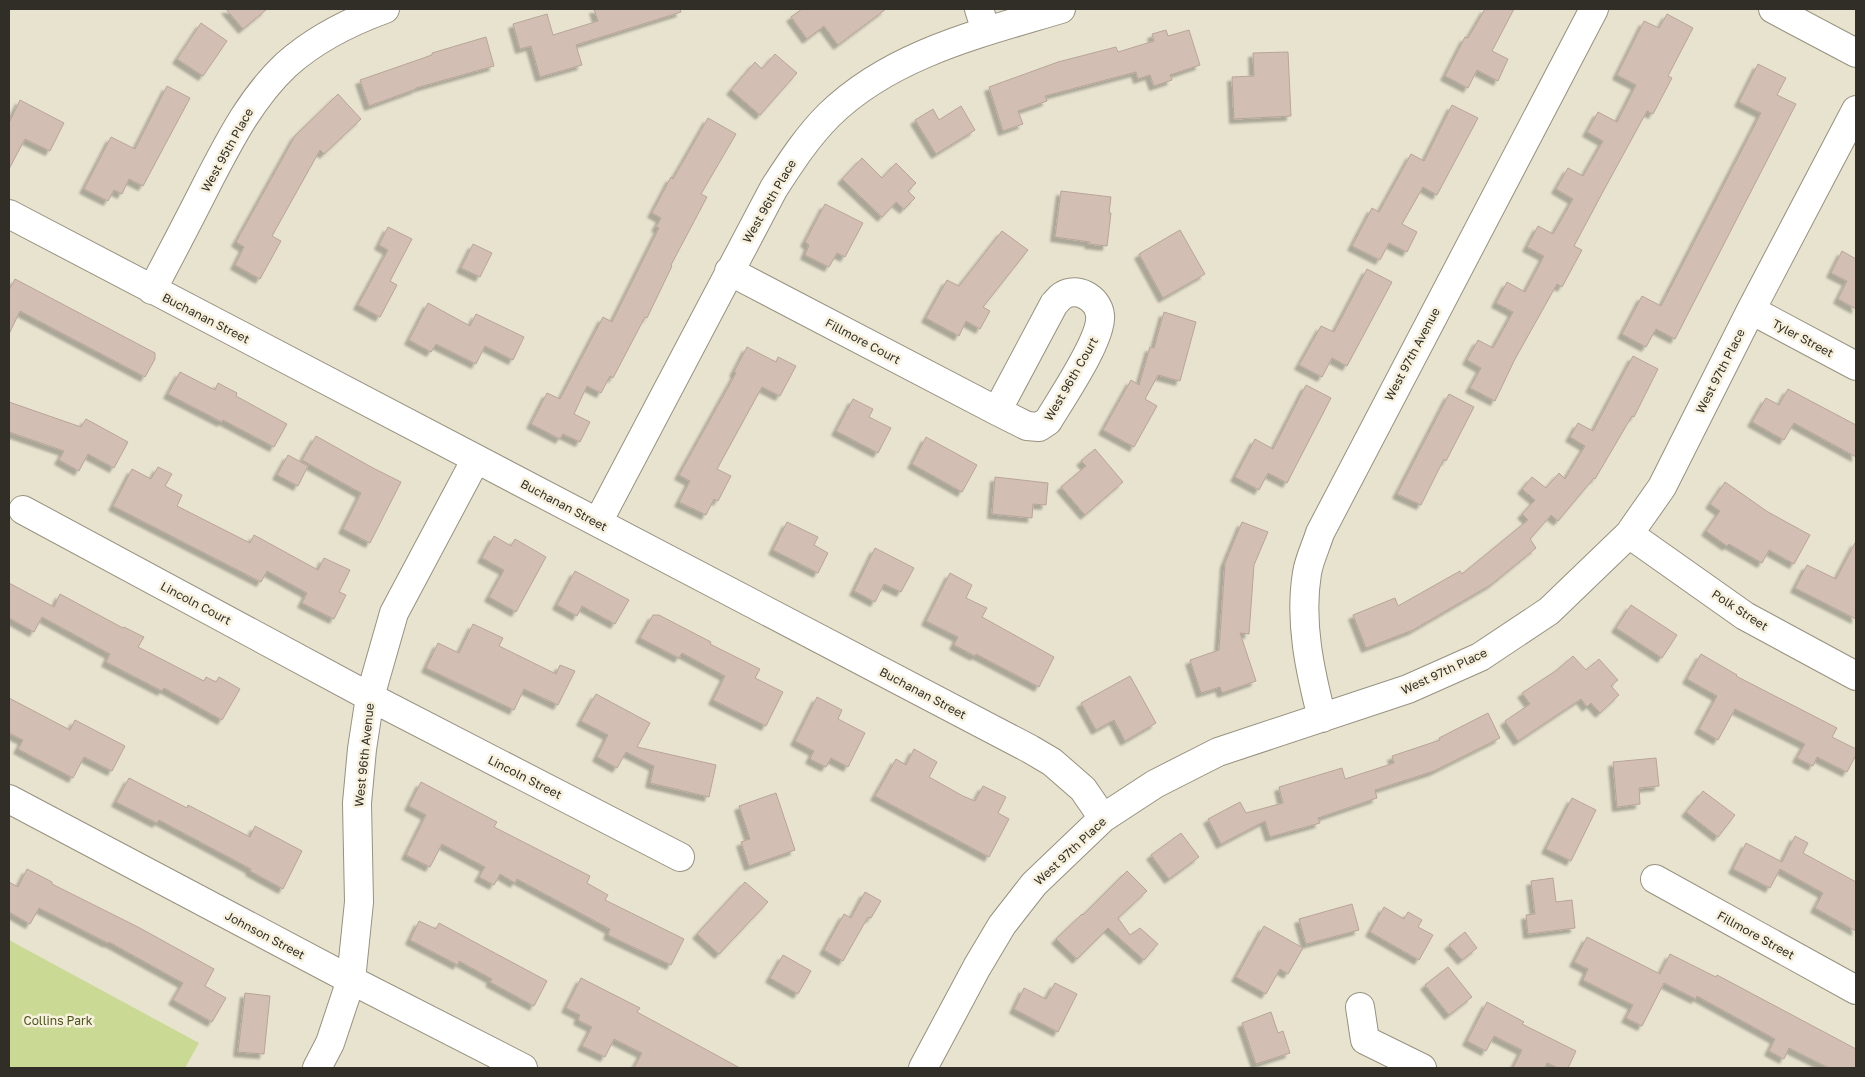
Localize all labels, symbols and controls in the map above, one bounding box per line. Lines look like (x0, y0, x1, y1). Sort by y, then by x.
street label: West 95th Place (198, 105, 256, 195)
street label: West 96th Place (739, 157, 799, 245)
street label: Buchanan Street (160, 290, 252, 347)
street label: West 97th Avenue (1381, 305, 1443, 403)
street label: Fillmore Court (823, 315, 903, 367)
street label: Tyler Street (1770, 316, 1836, 360)
street label: West 97th Place (1692, 326, 1748, 416)
street label: West 96th Court (1041, 334, 1101, 424)
street label: Buchanan Street (518, 476, 610, 534)
street label: Lincoln Court (158, 578, 234, 628)
street label: Polk Street (1709, 586, 1771, 634)
street label: West 97th Place (1399, 645, 1489, 697)
street label: Buchanan Street (877, 664, 969, 722)
street label: West 96th Avenue (351, 702, 377, 808)
street label: Lincoln Street (486, 752, 565, 802)
street label: West 97th Place (1031, 814, 1109, 888)
street label: Johnson Street (223, 908, 308, 962)
street label: Fillmore Street (1715, 908, 1797, 962)
park label: Collins Park (24, 1013, 93, 1028)

